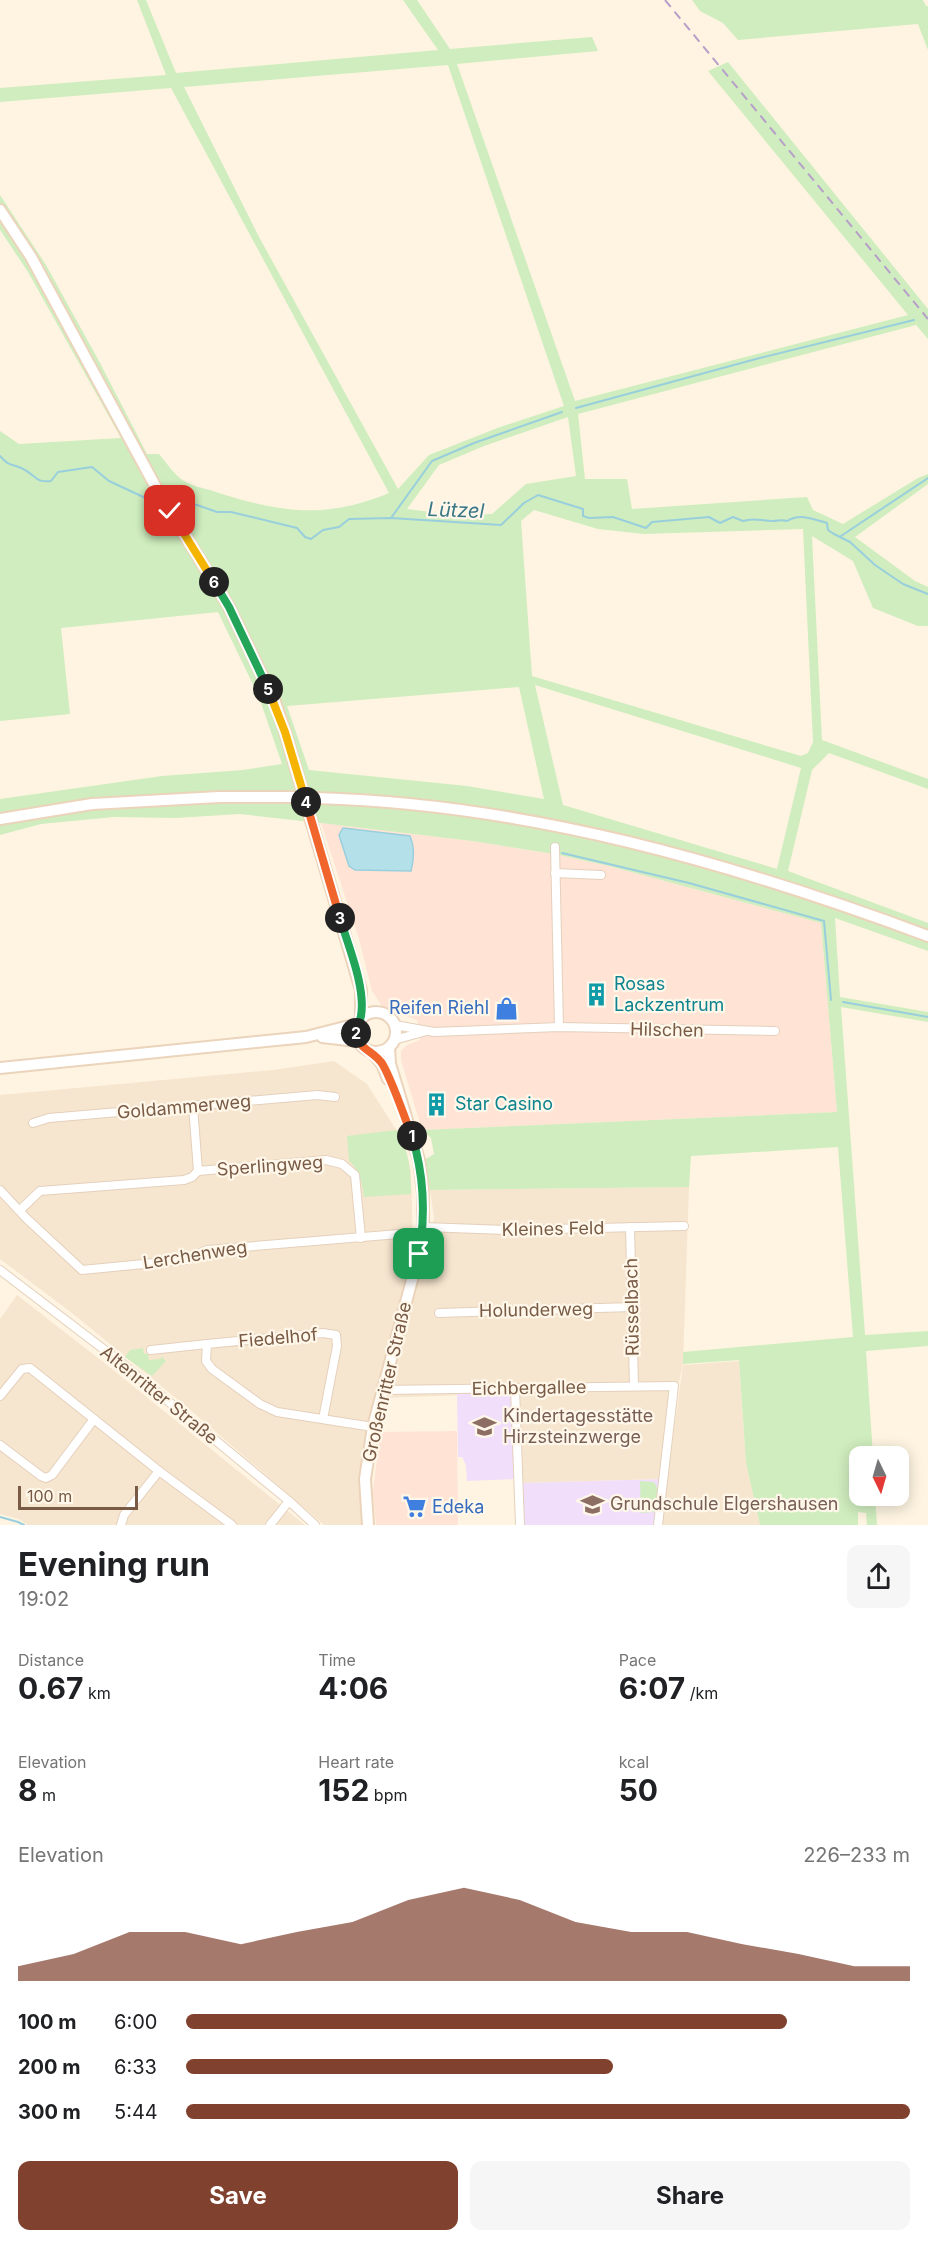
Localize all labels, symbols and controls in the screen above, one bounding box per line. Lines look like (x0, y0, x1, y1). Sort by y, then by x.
pin (144, 485, 195, 536)
icon: check (153, 494, 186, 527)
water label: Lützel (427, 497, 485, 523)
pin: 6 (199, 567, 229, 597)
text: 6 (209, 572, 219, 592)
pin: 5 (253, 674, 283, 704)
text: 5 (263, 679, 273, 699)
pin: 4 (291, 787, 321, 817)
text: 4 (301, 792, 311, 812)
pin: 3 (325, 903, 355, 933)
text: 3 (335, 908, 345, 928)
place label: Rosas Lackzentrum (614, 973, 724, 1015)
building icon: Rosas Lackzentrum (583, 981, 609, 1007)
shop icon: Reifen Riehl (494, 995, 520, 1021)
place label: Reifen Riehl (389, 997, 489, 1018)
pin: 2 (341, 1018, 371, 1048)
street label: Hilschen (630, 1018, 704, 1041)
text: 2 (351, 1023, 361, 1043)
street label: Goldammerweg (116, 1090, 252, 1123)
building icon: Star Casino (424, 1091, 450, 1117)
place label: Star Casino (455, 1093, 553, 1114)
pin: 1 (397, 1121, 427, 1151)
text: 1 (409, 1126, 415, 1146)
street label: Sperlingweg (216, 1151, 324, 1180)
street label: Kleines Feld (501, 1217, 605, 1240)
pin (393, 1228, 444, 1279)
street label: Lerchenweg (141, 1236, 248, 1273)
icon: arrive (402, 1237, 435, 1270)
street label: Rüsselbach (620, 1258, 643, 1356)
street label: Holunderweg (479, 1298, 593, 1321)
street label: Großenritter Straße (358, 1300, 415, 1464)
street label: Fiedelhof (237, 1324, 319, 1351)
street label: Altenritter Straße (96, 1341, 222, 1448)
street label: Eichbergallee (471, 1376, 587, 1399)
place label: Kindertagesstätte Hirzsteinzwerge (503, 1405, 653, 1447)
school or university icon: Kindertagesstätte Hirzsteinzwerge (472, 1413, 498, 1439)
north arrow (849, 1446, 909, 1506)
map controls (849, 1446, 909, 1506)
scale bar (18, 1483, 138, 1510)
text: 100 m (27, 1486, 72, 1506)
school or university icon: Grundschule Elgershausen (579, 1491, 605, 1517)
place label: Grundschule Elgershausen (610, 1493, 839, 1514)
supermarket icon: Edeka (401, 1494, 427, 1520)
place label: Edeka (432, 1496, 484, 1517)
text: Evening run (18, 1544, 210, 1584)
button: share (847, 1545, 910, 1608)
text: 19:02 (18, 1587, 69, 1611)
text: Distance (18, 1650, 84, 1670)
text: Time (318, 1650, 356, 1670)
text: Pace (619, 1650, 656, 1670)
text: 0.67 (18, 1670, 83, 1706)
text: 4:06 (318, 1670, 388, 1706)
text: 6:07 (619, 1670, 685, 1706)
text: km (83, 1683, 111, 1703)
text: /km (685, 1683, 718, 1703)
text: Elevation (18, 1752, 87, 1772)
text: Heart rate (318, 1752, 394, 1772)
text: kcal (619, 1752, 649, 1772)
text: 8 (18, 1772, 38, 1808)
text: 152 (318, 1772, 369, 1808)
text: 50 (619, 1772, 658, 1808)
text: m (38, 1785, 56, 1805)
text: bpm (369, 1785, 407, 1805)
text: Elevation (18, 1843, 104, 1867)
text: 226–233 m (803, 1843, 910, 1867)
text: 100 m (18, 2010, 77, 2034)
text: 6:00 (114, 2010, 157, 2034)
text: 200 m (18, 2055, 81, 2079)
text: 6:33 (114, 2055, 157, 2079)
text: 300 m (18, 2100, 81, 2124)
text: 5:44 (114, 2100, 158, 2124)
button: Save (18, 2161, 458, 2230)
button: Share (470, 2161, 910, 2230)

